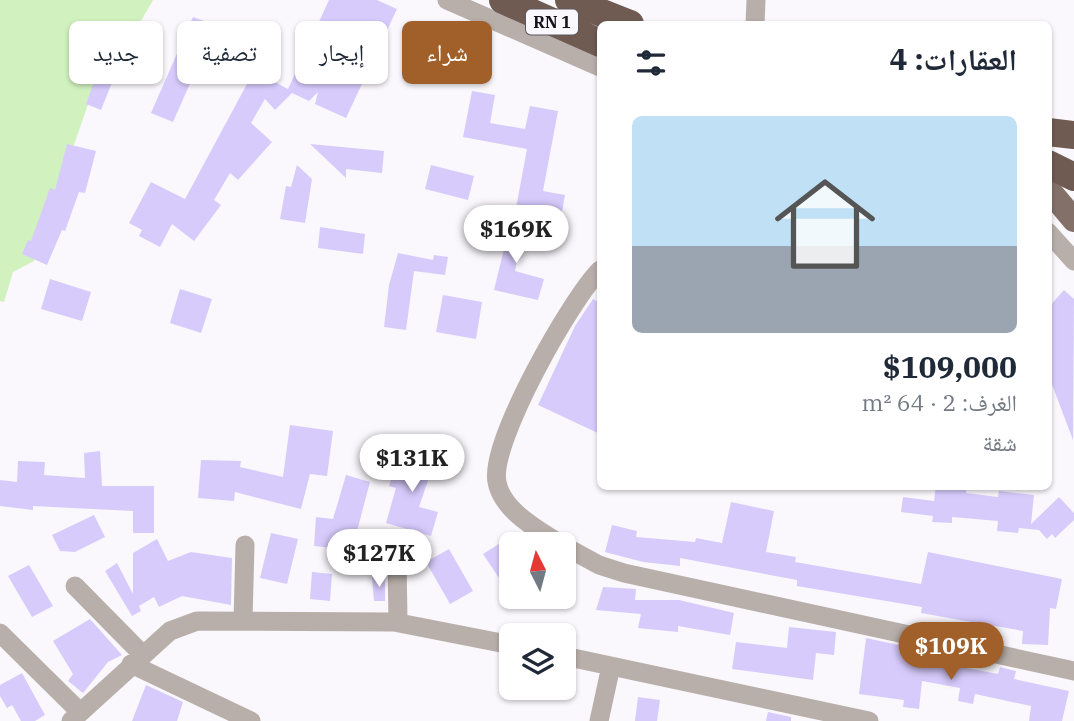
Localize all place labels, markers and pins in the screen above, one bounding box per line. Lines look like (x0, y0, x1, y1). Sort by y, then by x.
pin: $169K (467, 205, 565, 265)
pin: $131K (363, 434, 461, 494)
pin: $127K (330, 530, 428, 589)
pin: $109K (902, 622, 1000, 682)

